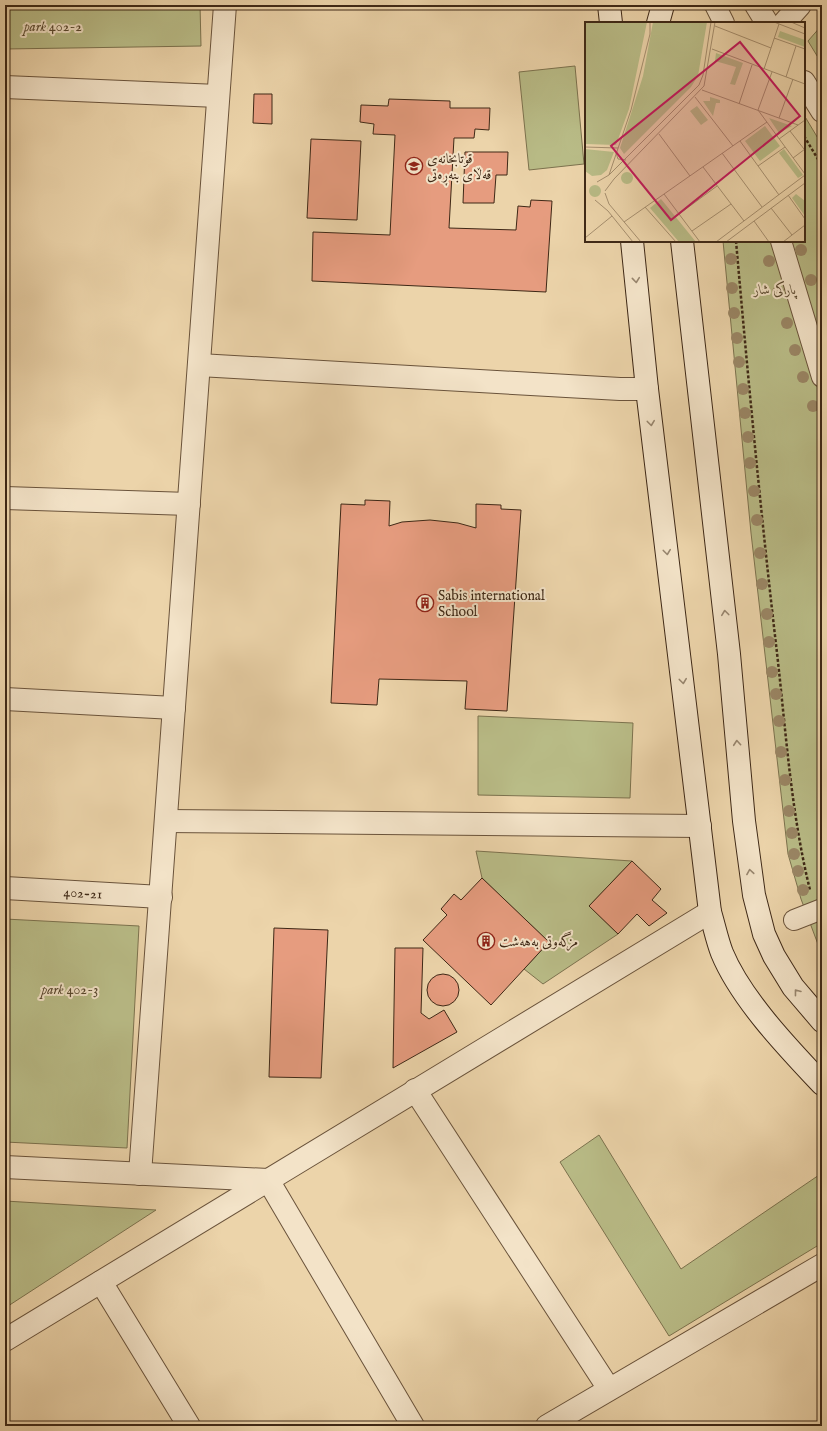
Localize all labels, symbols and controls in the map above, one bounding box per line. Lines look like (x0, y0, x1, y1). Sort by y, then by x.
park label: park 402-2 (21, 18, 82, 36)
inset map (585, 22, 805, 242)
place label: قوتابخانەی قەڵای بنەڕەتی (427, 150, 491, 186)
school or university icon: قوتابخانەی قەڵای بنەڕەتی (404, 156, 424, 176)
one-way arrow (631, 277, 640, 283)
park label: پارکی شار (753, 280, 798, 300)
one-way arrow (646, 420, 655, 426)
one-way arrow (662, 549, 671, 555)
place label: Sabis international School (438, 587, 545, 621)
building icon: Sabis international School (415, 593, 435, 613)
one-way arrow (721, 610, 730, 616)
one-way arrow (678, 678, 687, 684)
one-way arrow (733, 740, 742, 746)
one-way arrow (746, 869, 755, 875)
street label: 402-21 (63, 883, 103, 904)
building icon: مزگەوتی بەهەشت (476, 931, 496, 951)
place label: مزگەوتی بەهەشت (499, 931, 578, 951)
park label: park 402-3 (39, 981, 98, 999)
one-way arrow (794, 989, 801, 996)

